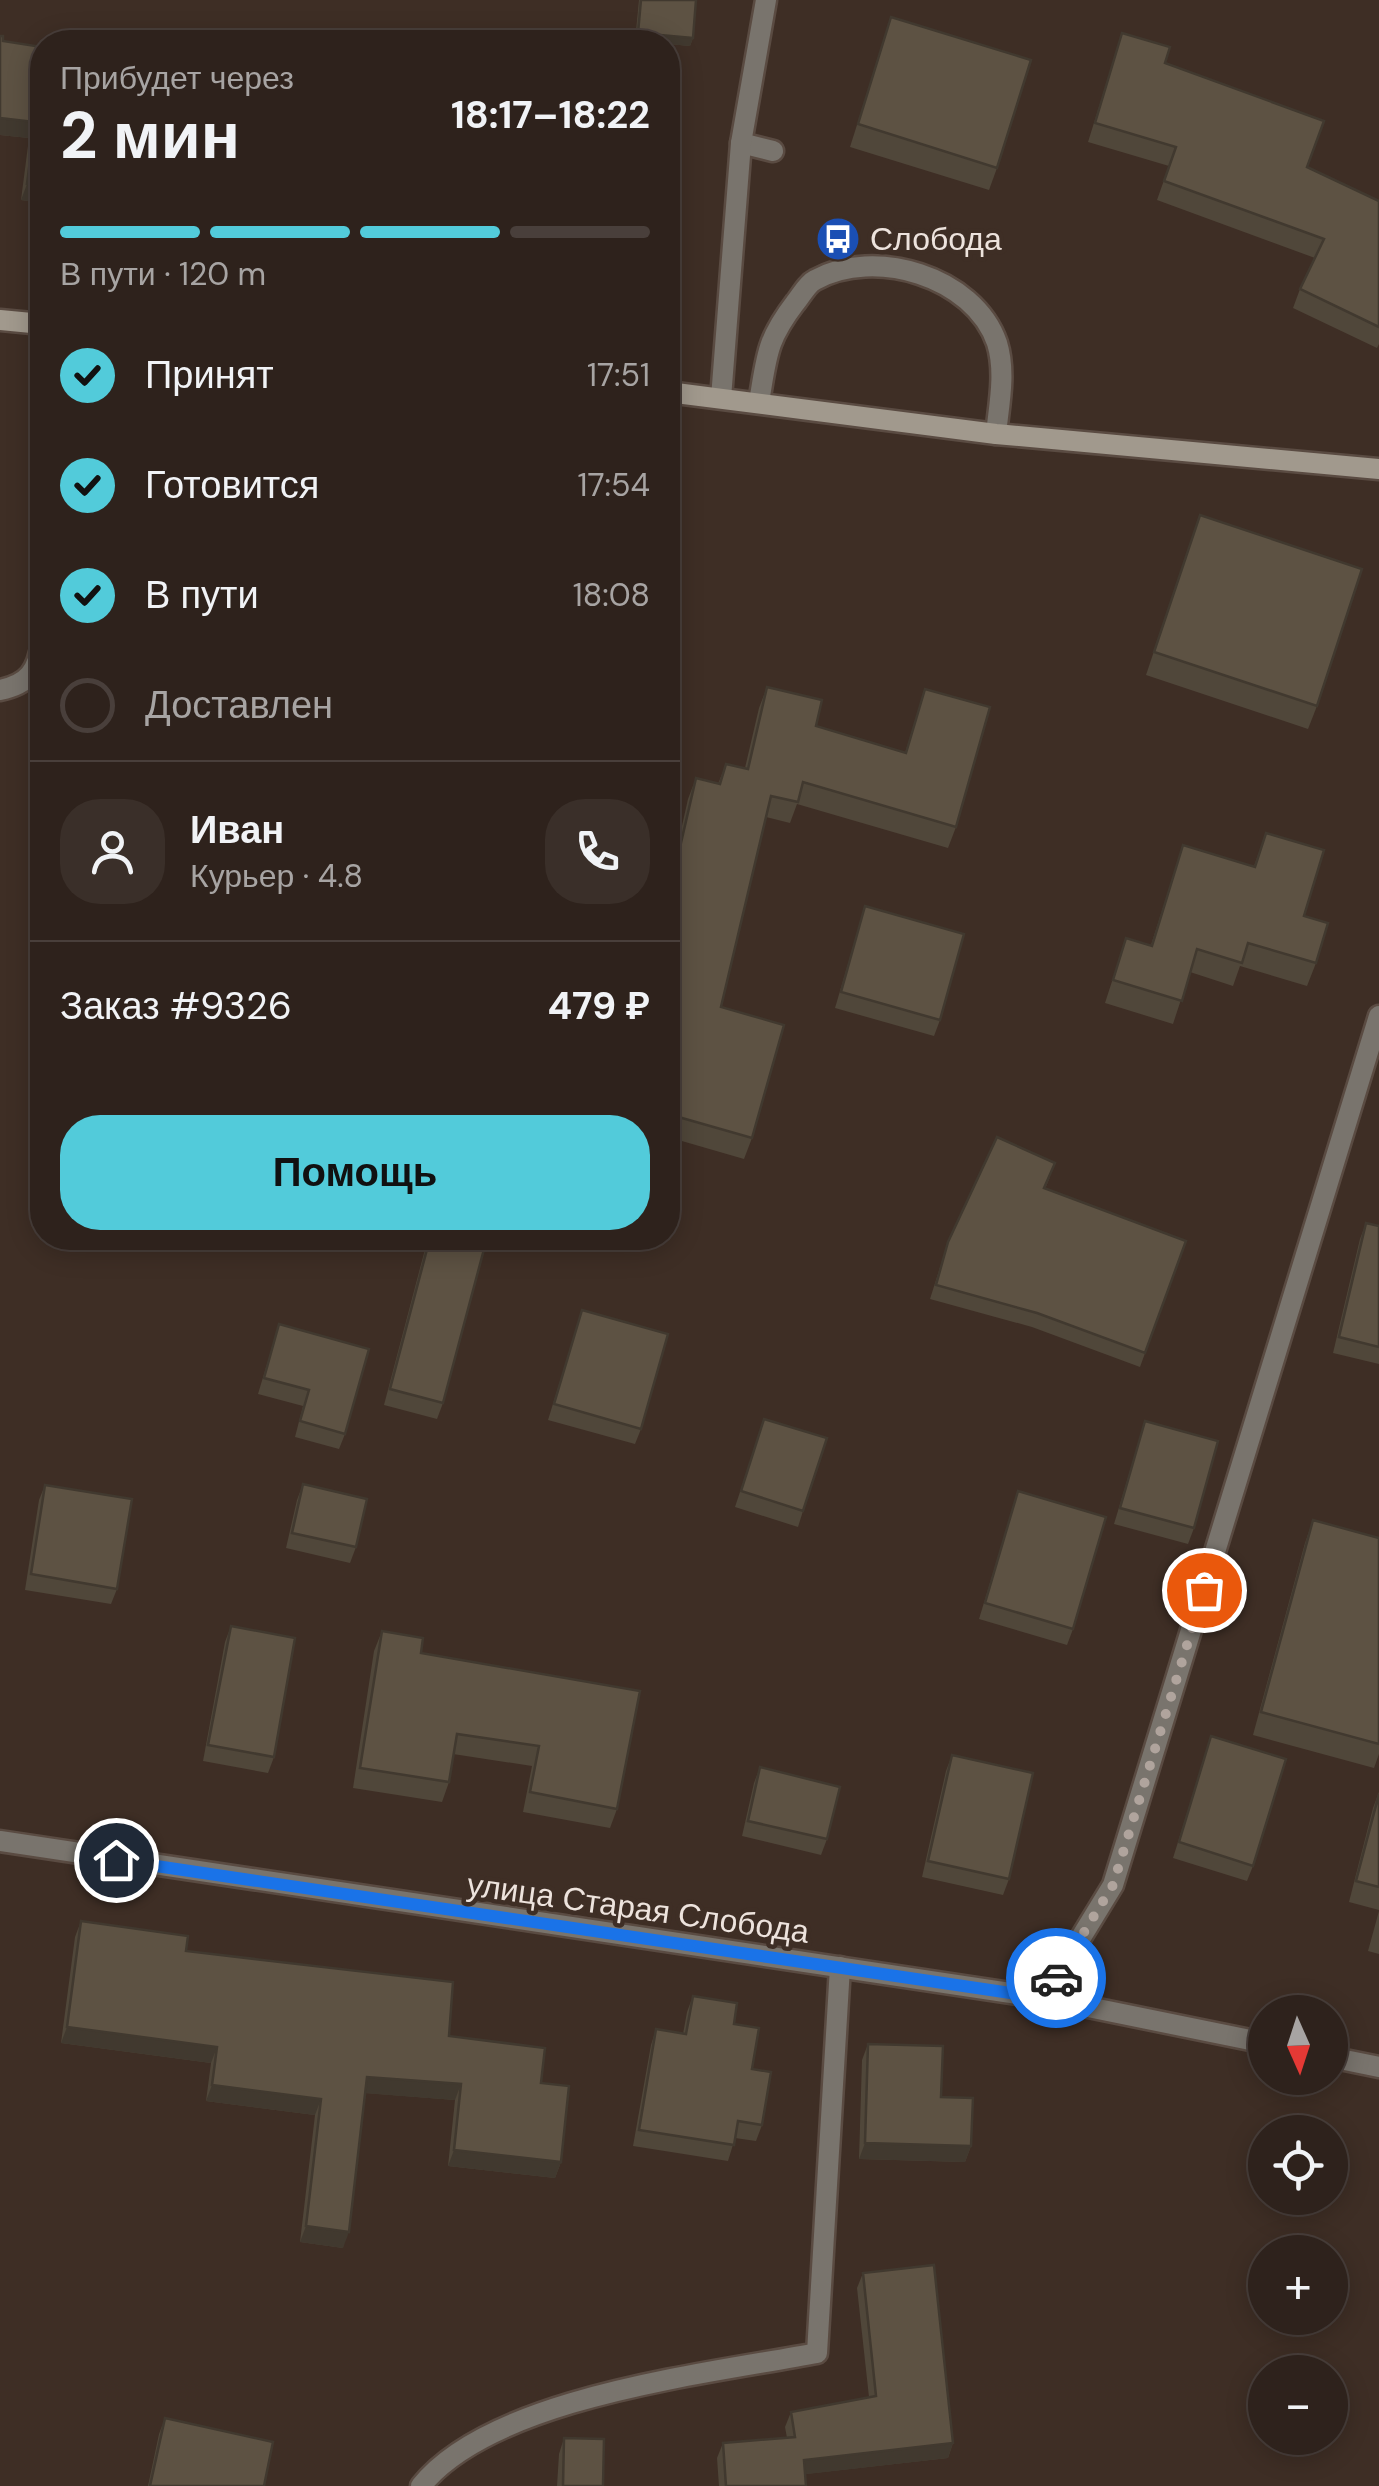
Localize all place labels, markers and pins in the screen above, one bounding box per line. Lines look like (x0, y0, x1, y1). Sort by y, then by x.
bus stop icon: Слобода (815, 216, 861, 262)
place label: Слобода (870, 218, 1002, 260)
pin (1162, 1548, 1247, 1633)
pin (74, 1818, 159, 1903)

